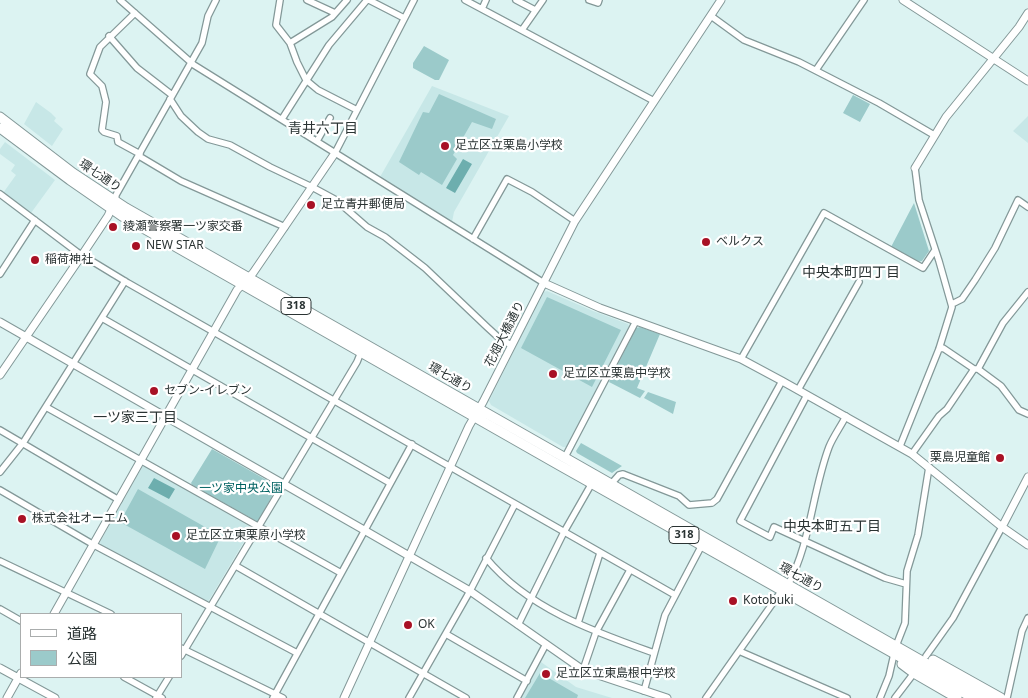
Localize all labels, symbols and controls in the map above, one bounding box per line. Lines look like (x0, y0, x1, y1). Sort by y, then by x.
district label: 青井六丁目 (288, 121, 358, 137)
place label: 足立区立栗島小学校 (455, 139, 563, 153)
marker: 足立区立栗島小学校 (439, 140, 451, 152)
street label: 環七通り (76, 157, 124, 195)
place label: 足立青井郵便局 (321, 198, 405, 212)
marker: 足立青井郵便局 (305, 199, 317, 211)
place label: 綾瀬警察署一ツ家交番 (123, 220, 243, 234)
marker: 綾瀬警察署一ツ家交番 (107, 221, 119, 233)
place label: ベルクス (716, 235, 764, 249)
marker: ベルクス (700, 236, 712, 248)
place label: NEW STAR (146, 239, 204, 253)
marker: NEW STAR (130, 240, 142, 252)
place label: 稲荷神社 (45, 253, 93, 267)
marker: 稲荷神社 (29, 254, 41, 266)
district label: 中央本町四丁目 (802, 265, 900, 281)
road number: 318 (281, 298, 311, 314)
street label: 花畑大橋通り (482, 299, 528, 369)
street label: 環七通り (426, 360, 474, 396)
place label: 足立区立栗島中学校 (563, 367, 671, 381)
marker: 足立区立栗島中学校 (547, 368, 559, 380)
place label: セブン-イレブン (164, 384, 252, 398)
marker: セブン-イレブン (148, 385, 160, 397)
district label: 一ツ家三丁目 (93, 410, 177, 426)
place label: 栗島児童館 (930, 451, 990, 465)
marker: 栗島児童館 (994, 452, 1006, 464)
park label: 一ツ家中央公園 (199, 482, 283, 496)
place label: 株式会社オーエム (32, 512, 128, 526)
marker: 株式会社オーエム (16, 513, 28, 525)
district label: 中央本町五丁目 (783, 519, 881, 535)
road number: 318 (669, 526, 699, 544)
place label: 足立区立東栗原小学校 (186, 529, 306, 543)
marker: 足立区立東栗原小学校 (170, 530, 182, 542)
street label: 環七通り (777, 560, 825, 596)
place label: Kotobuki (743, 594, 794, 608)
marker: Kotobuki (727, 595, 739, 607)
legend (20, 613, 182, 678)
place label: OK (418, 618, 435, 632)
marker: OK (402, 619, 414, 631)
text: 道路 (67, 623, 97, 643)
text: 公園 (67, 648, 97, 668)
place label: 足立区立東島根中学校 (556, 667, 676, 681)
marker: 足立区立東島根中学校 (540, 668, 552, 680)

